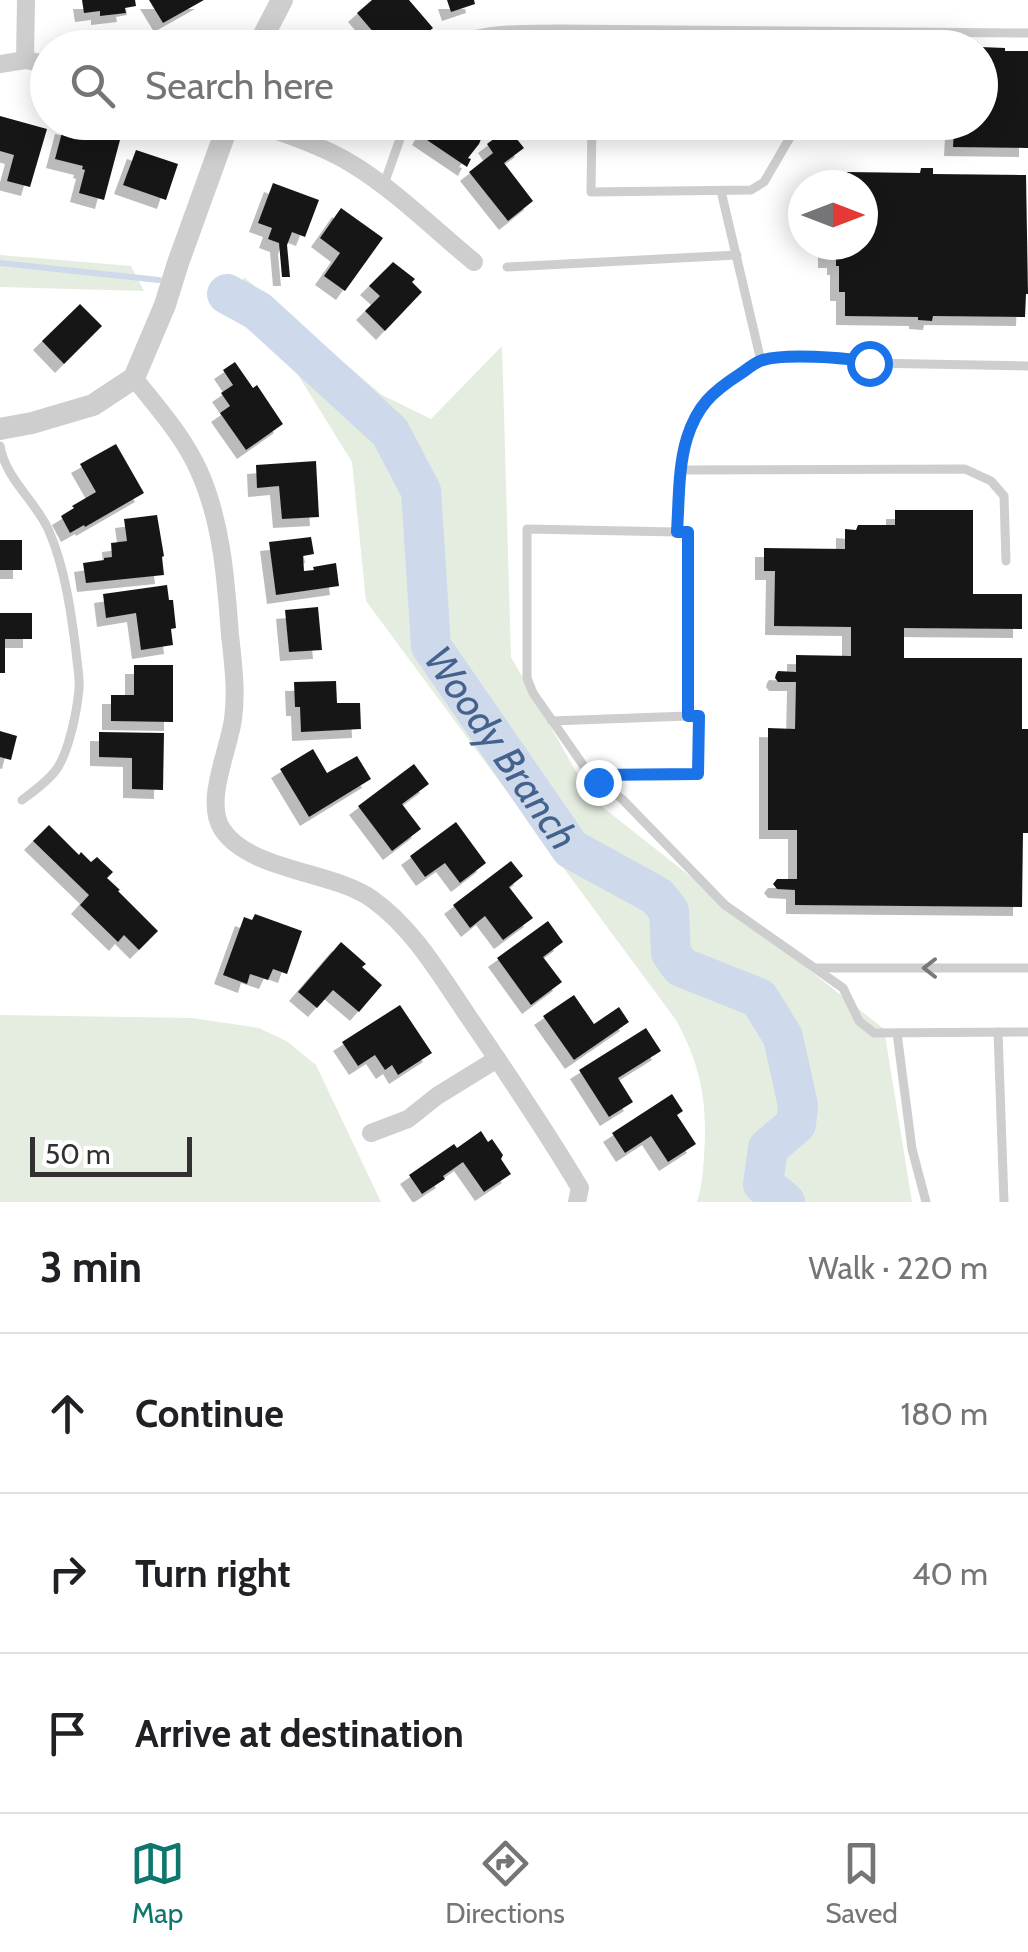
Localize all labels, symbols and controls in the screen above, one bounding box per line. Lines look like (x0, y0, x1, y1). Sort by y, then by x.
search box (30, 30, 998, 140)
icon: search (65, 58, 120, 113)
text: Search here (145, 62, 334, 109)
north arrow (788, 170, 878, 260)
route start (847, 341, 893, 387)
water label: Woody Branch (414, 636, 589, 859)
route end (576, 760, 622, 806)
one-way arrow (922, 957, 938, 979)
scale bar (30, 1132, 192, 1176)
text: 50 m (45, 1137, 111, 1171)
text: 3 min (40, 1241, 142, 1293)
text: Walk · 220 m (809, 1248, 988, 1287)
icon: ahead (40, 1386, 95, 1441)
text: Continue (135, 1390, 284, 1437)
text: 180 m (901, 1394, 988, 1433)
icon: right (40, 1546, 95, 1601)
text: Turn right (135, 1550, 291, 1597)
text: 40 m (912, 1554, 988, 1593)
icon: arrive (40, 1706, 95, 1761)
text: Arrive at destination (135, 1710, 464, 1757)
tab: Map (130, 1836, 185, 1930)
tab: Directions (445, 1836, 565, 1930)
tab: Saved (825, 1836, 898, 1930)

